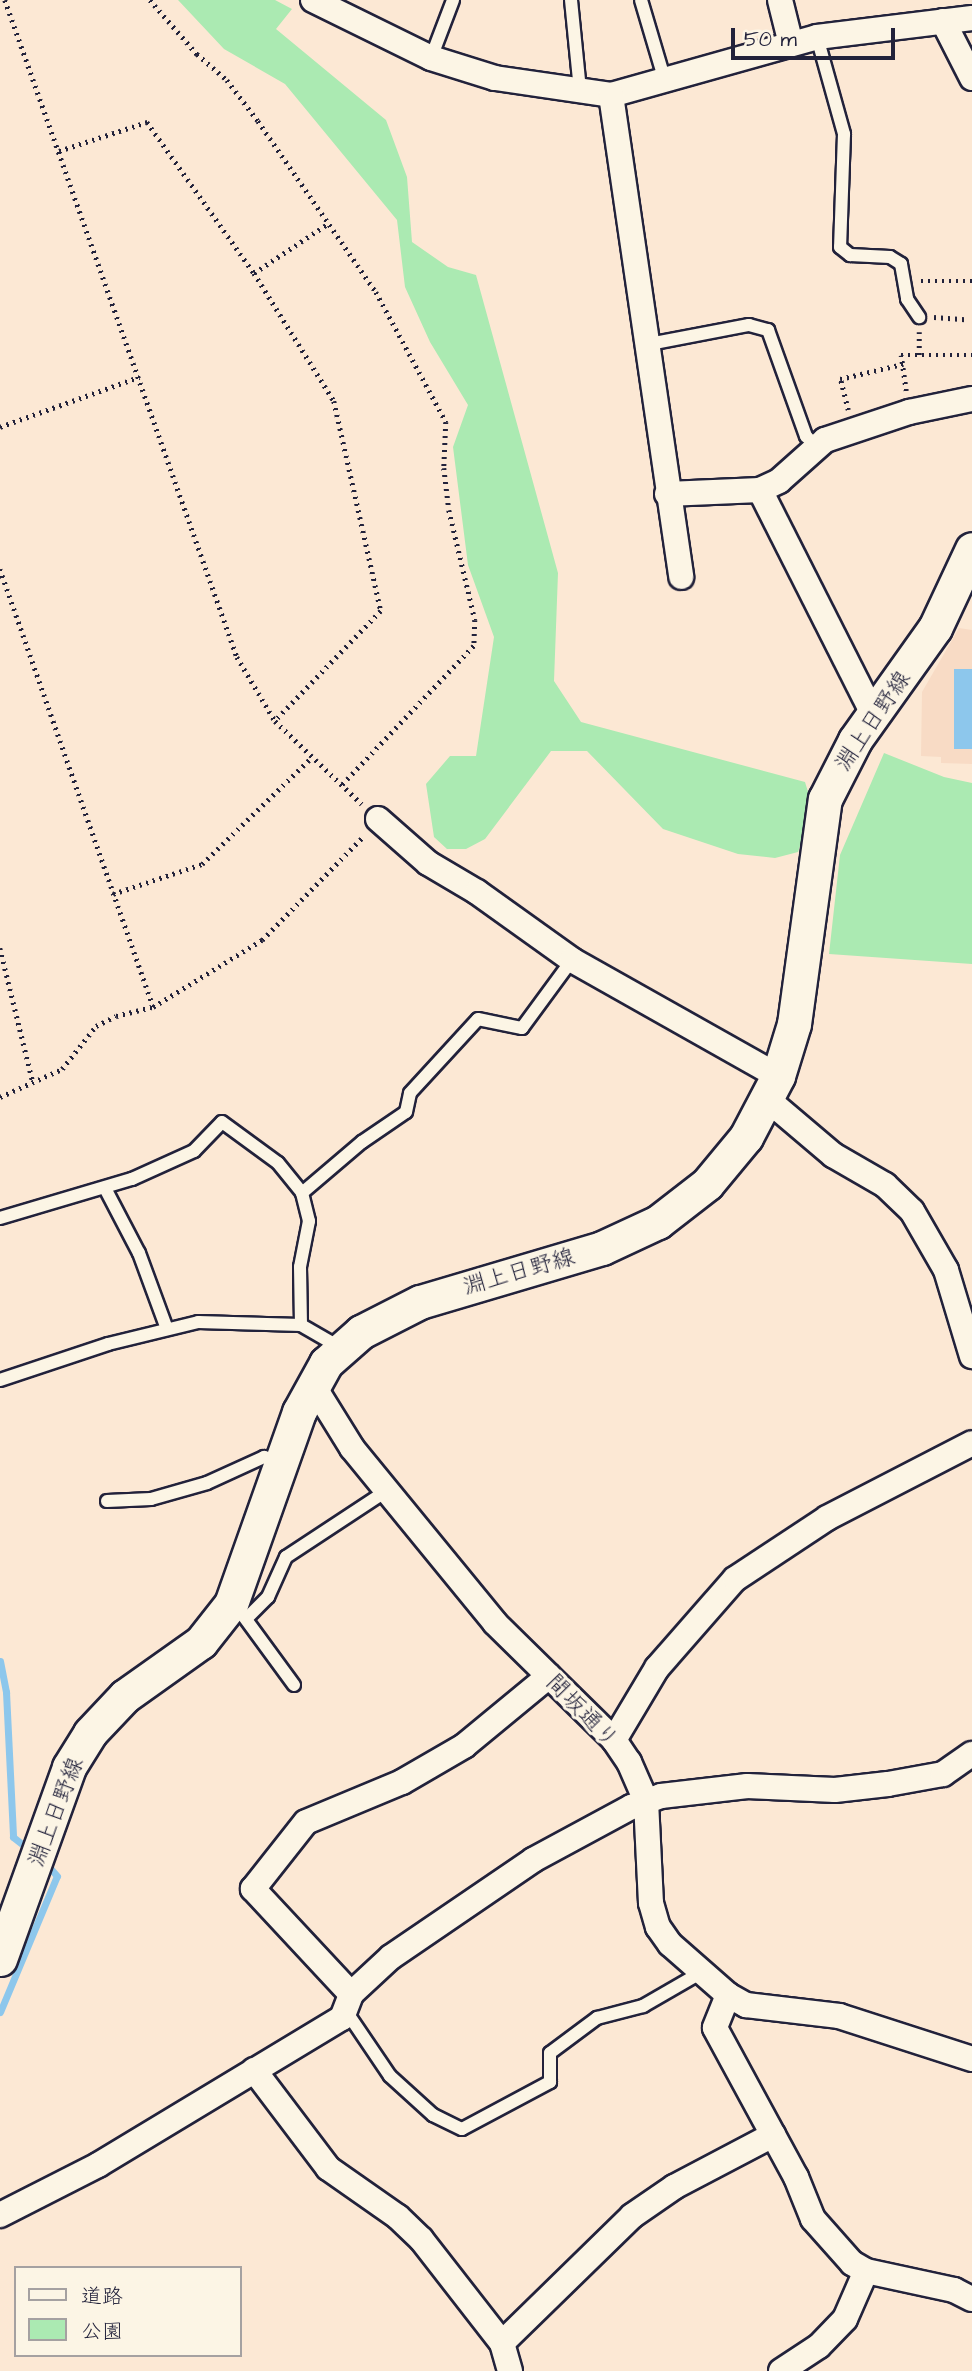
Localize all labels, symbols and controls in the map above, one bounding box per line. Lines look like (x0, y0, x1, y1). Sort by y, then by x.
scale bar (734, 14, 898, 58)
text: 50 m (744, 25, 797, 54)
street label: 淵上日野線 (829, 666, 917, 776)
street label: 淵上日野線 (460, 1243, 578, 1301)
street label: 間坂通り (540, 1668, 624, 1754)
street label: 淵上日野線 (23, 1753, 89, 1871)
legend (14, 2266, 242, 2357)
text: 道路 (81, 2282, 123, 2311)
text: 公園 (81, 2317, 123, 2346)

